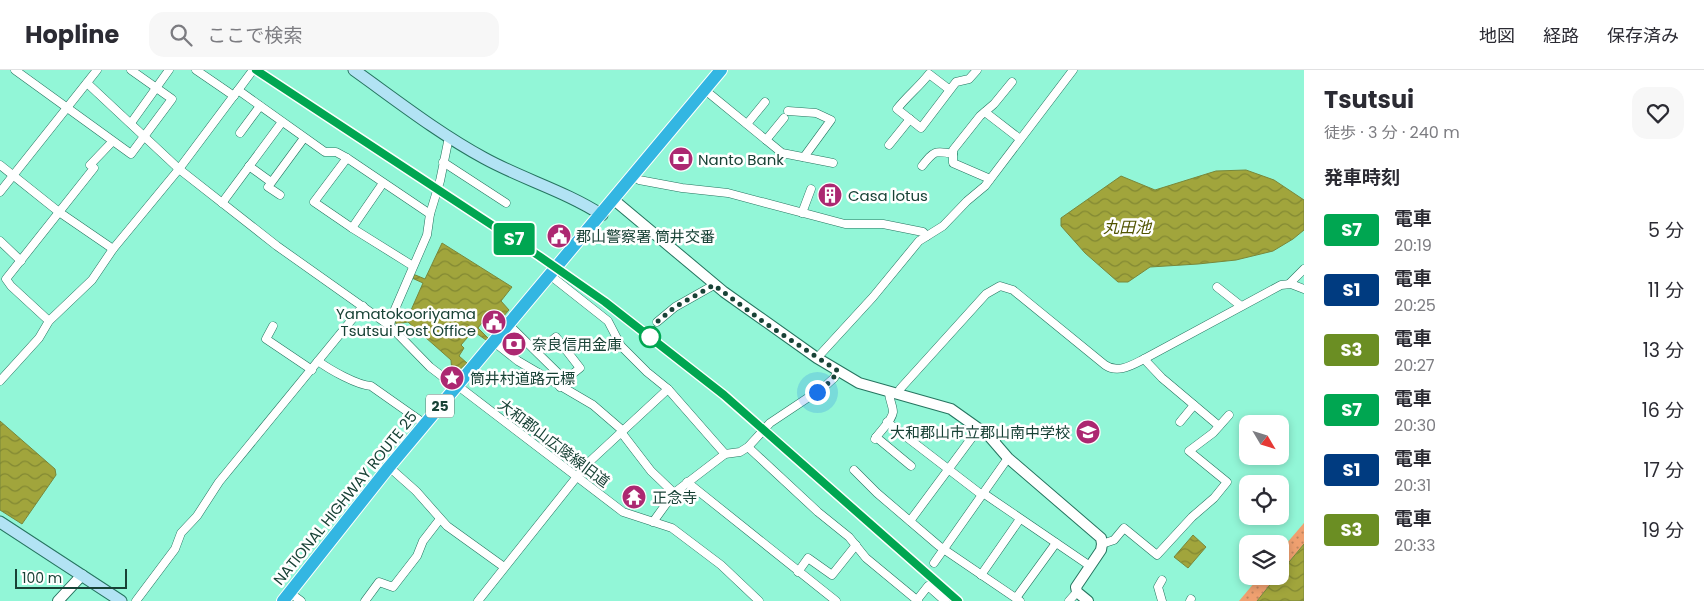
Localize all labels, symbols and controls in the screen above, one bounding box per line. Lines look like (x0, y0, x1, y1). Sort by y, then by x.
search box (149, 12, 499, 57)
text: Hopline (25, 18, 119, 51)
icon: search (167, 21, 195, 49)
text: ここで検索 (207, 22, 302, 49)
text: 地図 (1479, 23, 1515, 48)
text: 経路 (1543, 23, 1579, 48)
text: 保存済み (1607, 23, 1679, 48)
text: Tsutsui (1324, 83, 1414, 116)
button: heart (1632, 87, 1684, 139)
text: 徒歩 · 3 分 · 240 m (1324, 121, 1460, 144)
bank icon: Nanto Bank (668, 146, 694, 172)
place label: Nanto Bank (698, 149, 784, 170)
text: 発車時刻 (1324, 164, 1400, 191)
building icon: Casa lotus (817, 182, 843, 208)
place label: Casa lotus (848, 185, 928, 206)
text: 電車 (1394, 205, 1432, 232)
water label: 丸田池 (1103, 216, 1153, 239)
text: S7 (1341, 217, 1362, 242)
text: 5 分 (1648, 217, 1684, 244)
line badge: S7 (492, 223, 536, 255)
public building icon: 郡山警察署 筒井交番 (546, 223, 572, 249)
text: S7 (504, 226, 524, 251)
place label: 郡山警察署 筒井交番 (576, 226, 715, 247)
text: 20:19 (1394, 234, 1432, 257)
text: 電車 (1394, 265, 1432, 292)
text: S1 (1343, 277, 1360, 302)
text: 11 分 (1648, 277, 1684, 304)
text: 20:25 (1394, 294, 1436, 317)
place label: Yamatokooriyama Tsutsui Post Office (336, 303, 476, 341)
public building icon: Yamatokooriyama Tsutsui Post Office (481, 309, 507, 335)
text: 電車 (1394, 325, 1432, 352)
unlabelled marker (639, 326, 661, 348)
bank icon: 奈良信用金庫 (501, 331, 527, 357)
place label: 奈良信用金庫 (532, 334, 622, 355)
text: S3 (1341, 337, 1362, 362)
text: 13 分 (1643, 337, 1684, 364)
text: 20:27 (1394, 354, 1435, 377)
place icon: 筒井村道路元標 (439, 365, 465, 391)
place label: 筒井村道路元標 (470, 368, 575, 389)
your location (805, 380, 830, 405)
text: 電車 (1394, 385, 1432, 412)
road number: 25 (426, 394, 454, 418)
street label: 大和郡山広陵線旧道 (494, 394, 614, 492)
text: S7 (1341, 397, 1362, 422)
text: 16 分 (1642, 397, 1684, 424)
street label: NATIONAL HIGHWAY ROUTE 25 (268, 407, 422, 589)
text: 20:30 (1394, 414, 1436, 437)
north arrow (1239, 415, 1289, 465)
map controls (1239, 415, 1289, 585)
school or university icon: 大和郡山市立郡山南中学校 (1075, 419, 1101, 445)
place label: 大和郡山市立郡山南中学校 (890, 422, 1070, 443)
text: 電車 (1394, 445, 1432, 472)
text: S1 (1343, 457, 1360, 482)
text: 17 分 (1643, 457, 1684, 484)
text: 20:31 (1394, 474, 1431, 497)
button: locate (1239, 475, 1289, 525)
temple icon: 正念寺 (621, 484, 647, 510)
place label: 正念寺 (652, 487, 697, 508)
text: 電車 (1394, 505, 1432, 532)
text: S3 (1341, 517, 1362, 542)
text: 19 分 (1642, 517, 1684, 544)
text: 20:33 (1394, 534, 1436, 557)
button: layers (1239, 535, 1289, 585)
scale bar (15, 566, 128, 589)
text: 100 m (22, 568, 62, 588)

